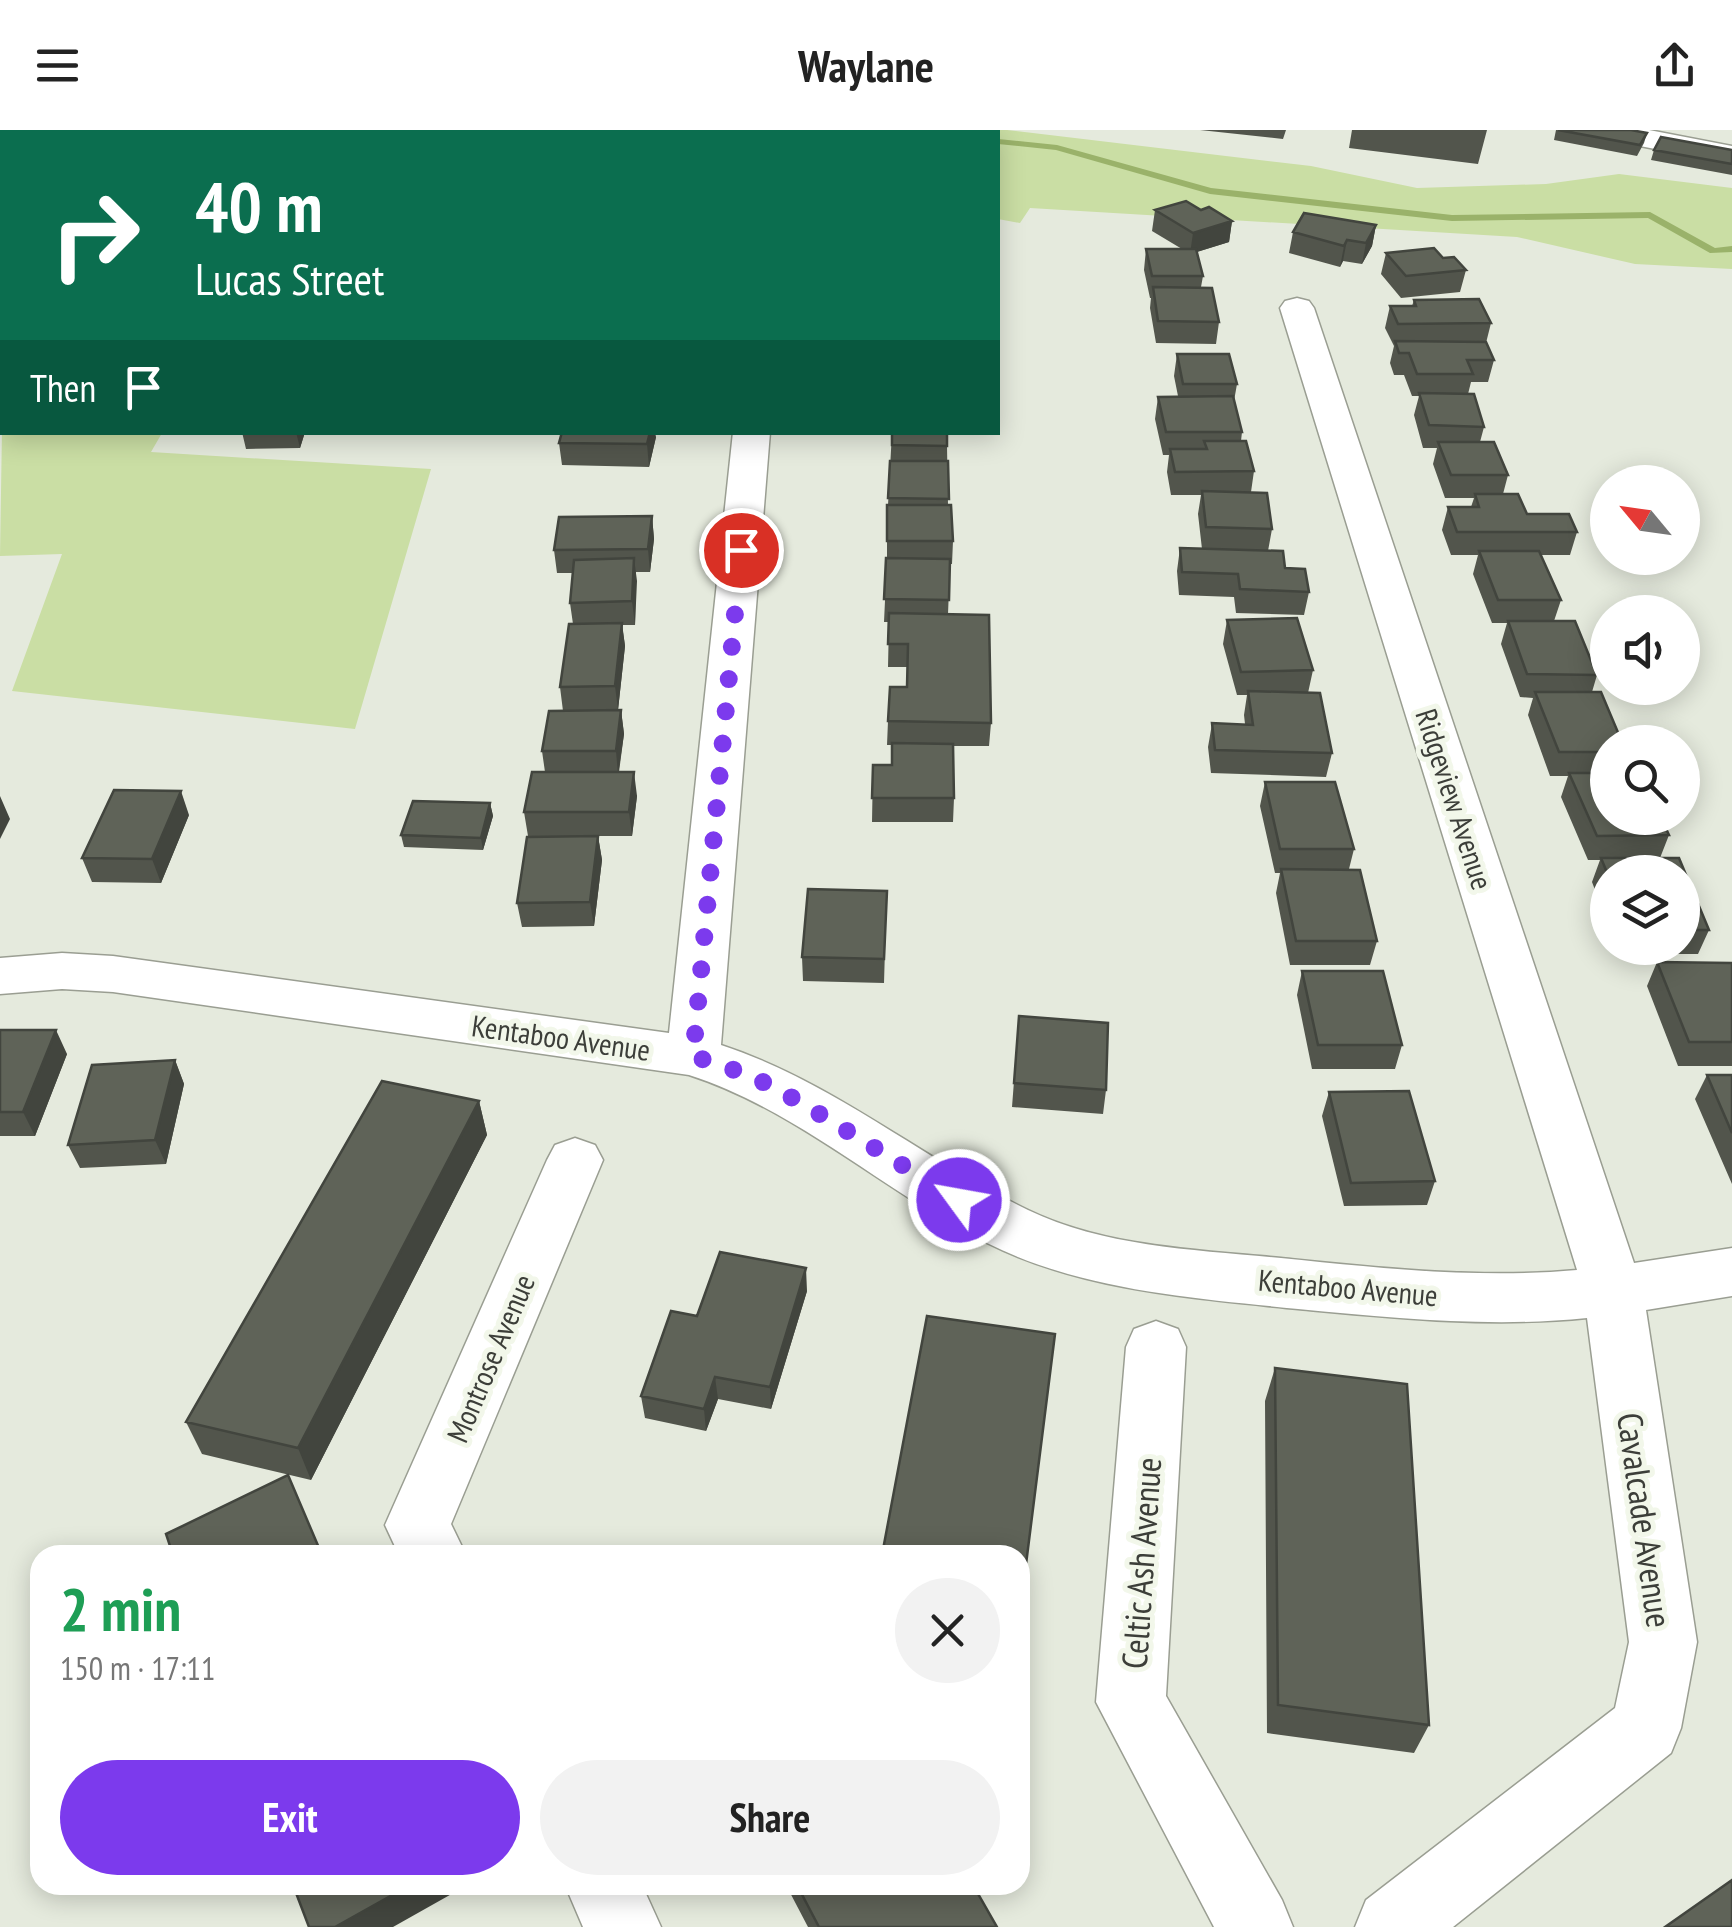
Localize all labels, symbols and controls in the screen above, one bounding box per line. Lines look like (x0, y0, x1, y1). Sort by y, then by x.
text: Waylane (798, 36, 934, 94)
icon: menu (30, 38, 85, 93)
icon: share (1647, 38, 1702, 93)
text: 40 m (195, 161, 323, 251)
icon: right (30, 170, 160, 300)
text: Lucas Street (195, 249, 385, 307)
icon: arrive (116, 360, 171, 415)
text: Then (30, 363, 96, 412)
north arrow (1590, 465, 1700, 575)
map controls (1590, 465, 1700, 965)
pin (699, 508, 784, 593)
icon: arrive (714, 523, 769, 578)
button: sound (1590, 595, 1700, 705)
street label: Ridgeview Avenue (1407, 704, 1503, 894)
button: search (1590, 725, 1700, 835)
button: layers (1590, 855, 1700, 965)
street label: Kentaboo Avenue (469, 1005, 653, 1069)
position arrow (907, 1148, 1011, 1252)
street label: Kentaboo Avenue (1257, 1260, 1439, 1314)
street label: Montrose Avenue (437, 1268, 543, 1448)
street label: Cavalcade Avenue (1607, 1410, 1683, 1630)
street label: Celtic Ash Avenue (1111, 1456, 1171, 1670)
text: 2 min (60, 1570, 181, 1648)
button: close (895, 1578, 1000, 1683)
text: 150 m · 17:11 (60, 1647, 215, 1689)
button: Exit (60, 1760, 520, 1875)
button: Share (540, 1760, 1000, 1875)

